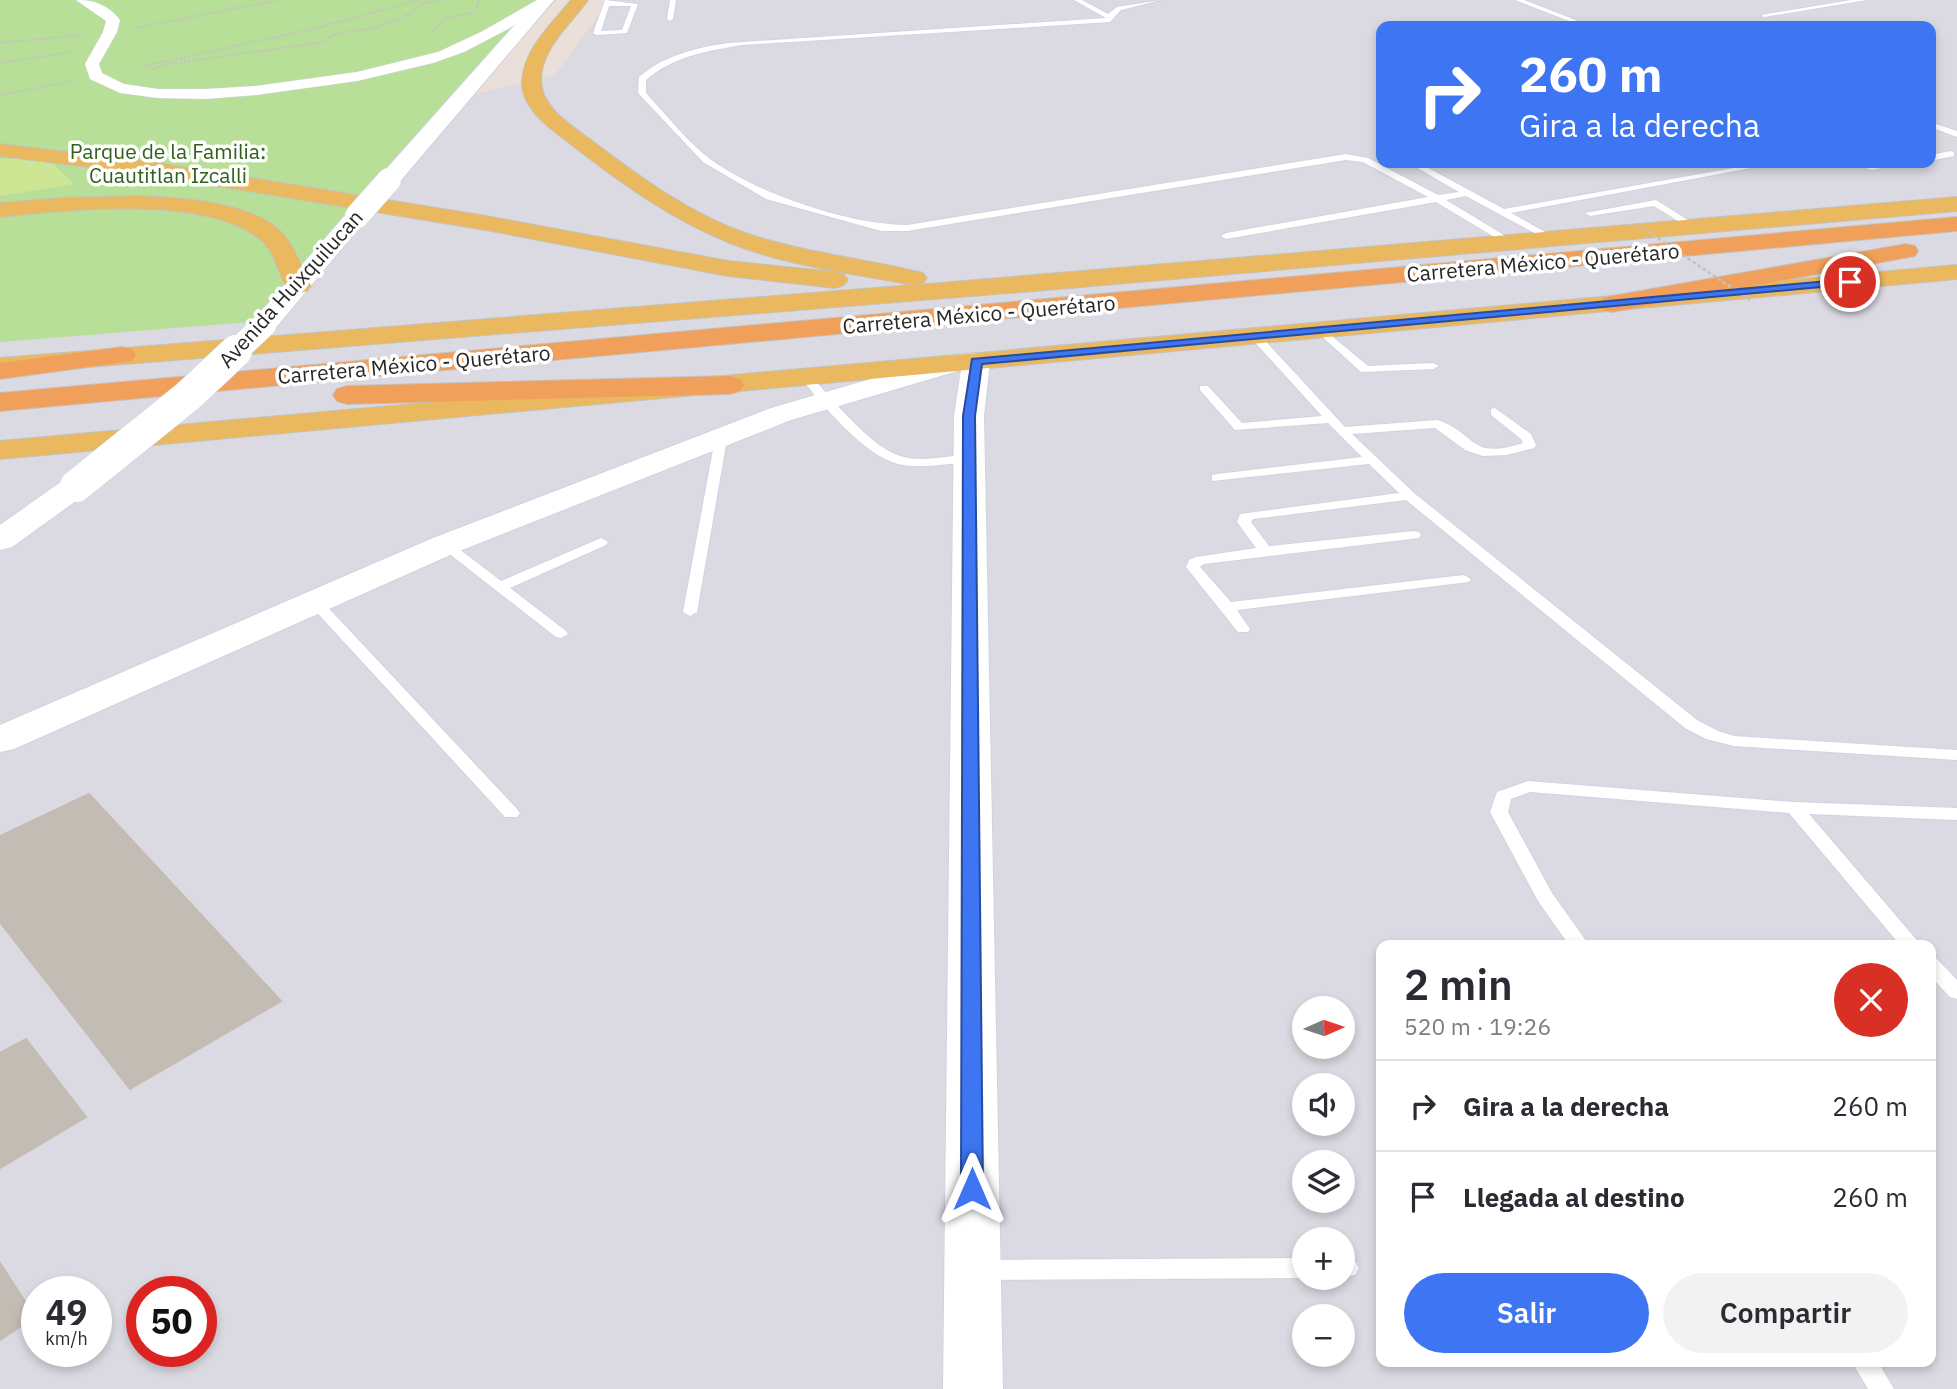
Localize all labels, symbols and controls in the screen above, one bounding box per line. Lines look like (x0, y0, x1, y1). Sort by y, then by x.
text: 260 m (1519, 42, 1663, 105)
icon: right (1404, 49, 1495, 140)
text: Gira a la derecha (1519, 104, 1760, 146)
park label: Parque de la Familia: Cuautitlan Izcalli (70, 137, 266, 189)
street label: Avenida Huixquilucan (212, 203, 369, 373)
street label: Carretera México - Querétaro (1405, 236, 1681, 288)
pin (1820, 252, 1880, 312)
icon: arrive (1831, 263, 1869, 301)
street label: Carretera México - Querétaro (841, 288, 1117, 340)
street label: Carretera México - Querétaro (276, 338, 552, 390)
text: 2 min (1404, 957, 1513, 1012)
button: close (1834, 963, 1908, 1037)
north arrow (1292, 996, 1354, 1059)
map controls (1292, 996, 1355, 1367)
text: 520 m · 19:26 (1404, 1011, 1551, 1041)
button: sound (1292, 1073, 1355, 1136)
icon: right (1404, 1087, 1442, 1125)
text: Gira a la derecha (1463, 1089, 1669, 1123)
text: 260 m (1832, 1089, 1908, 1123)
button: layers (1292, 1150, 1355, 1213)
position arrow (935, 1152, 1009, 1226)
icon: arrive (1404, 1178, 1442, 1216)
text: Llegada al destino (1463, 1180, 1685, 1214)
text: 260 m (1832, 1180, 1908, 1214)
button: + (1292, 1227, 1355, 1290)
button: Salir (1404, 1273, 1649, 1353)
button: Compartir (1663, 1273, 1908, 1353)
speed limit sign: 50 (126, 1276, 217, 1367)
text: 49 (45, 1289, 88, 1335)
button: − (1292, 1304, 1355, 1367)
text: km/h (45, 1327, 88, 1350)

